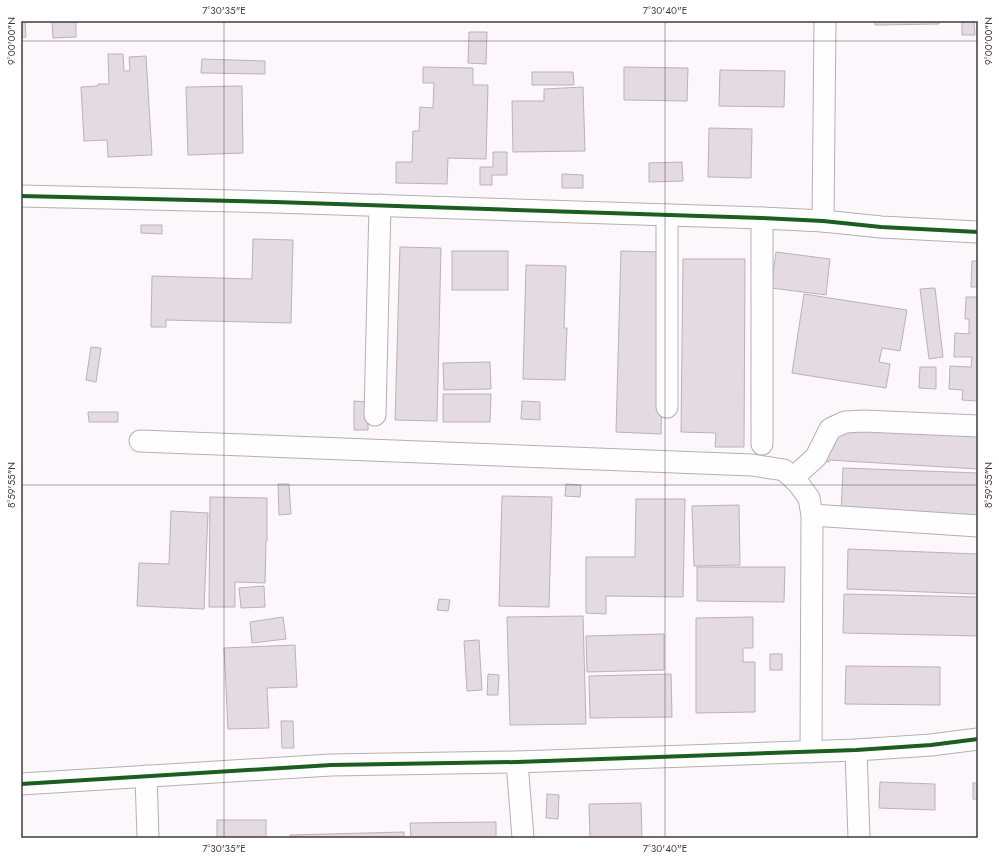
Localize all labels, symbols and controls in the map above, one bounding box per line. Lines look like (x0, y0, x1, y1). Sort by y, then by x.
text: 7°30'35"E (202, 3, 246, 18)
text: 7°30'40"E (643, 3, 687, 18)
text: 9°00'00"N (4, 17, 19, 65)
text: 9°00'00"N (981, 17, 996, 65)
text: 8°59'55"N (4, 462, 19, 508)
text: 8°59'55"N (981, 462, 996, 508)
text: 7°30'35"E (202, 841, 246, 856)
text: 7°30'40"E (643, 841, 687, 856)

